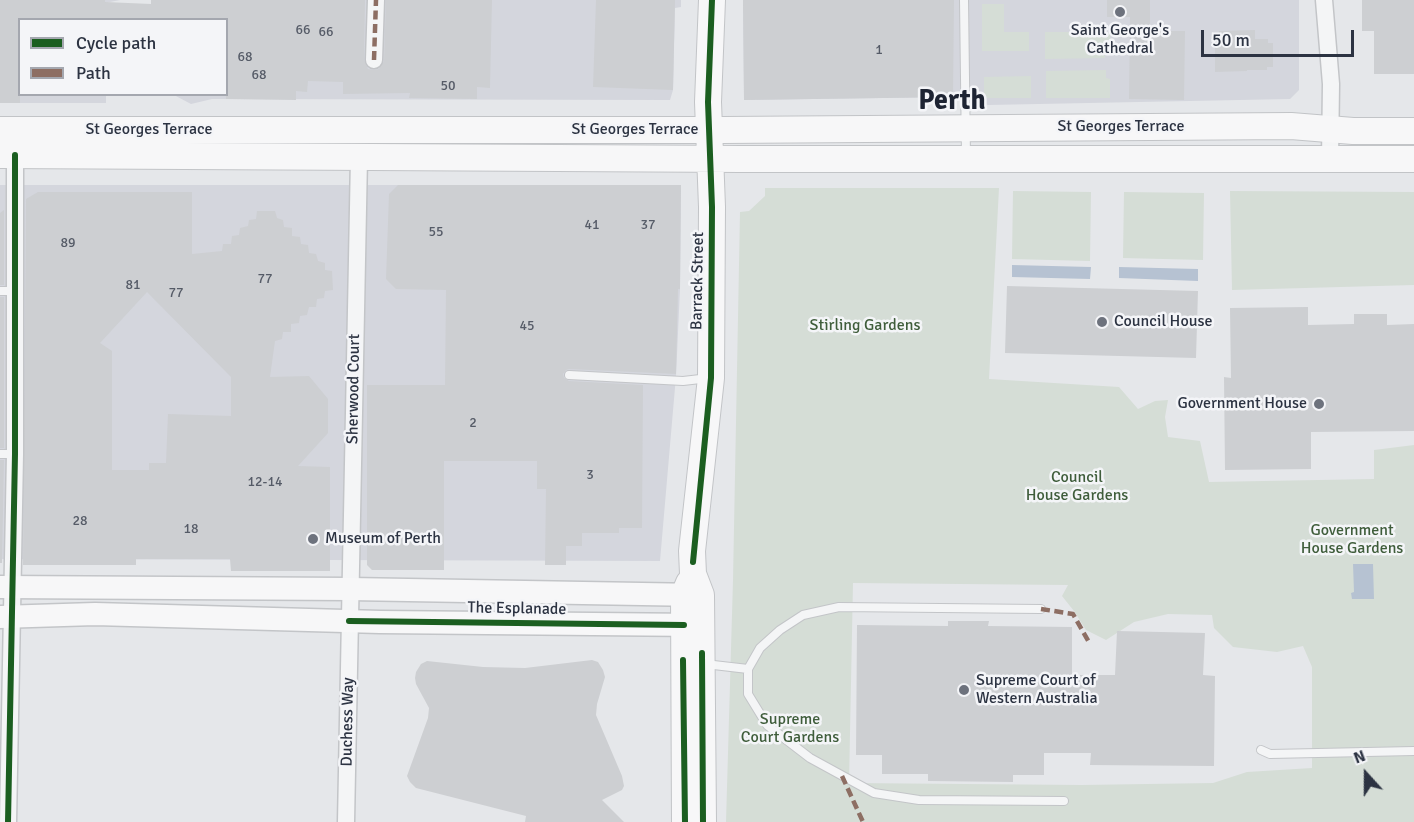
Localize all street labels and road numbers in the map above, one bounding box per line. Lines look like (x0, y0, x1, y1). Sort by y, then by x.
street label: St Georges Terrace (1057, 117, 1185, 137)
street label: St Georges Terrace (85, 120, 213, 140)
street label: St Georges Terrace (571, 120, 699, 140)
street label: Barrack Street (688, 232, 708, 330)
street label: Sherwood Court (343, 334, 365, 444)
street label: The Esplanade (467, 599, 567, 619)
street label: Duchess Way (338, 677, 358, 767)

